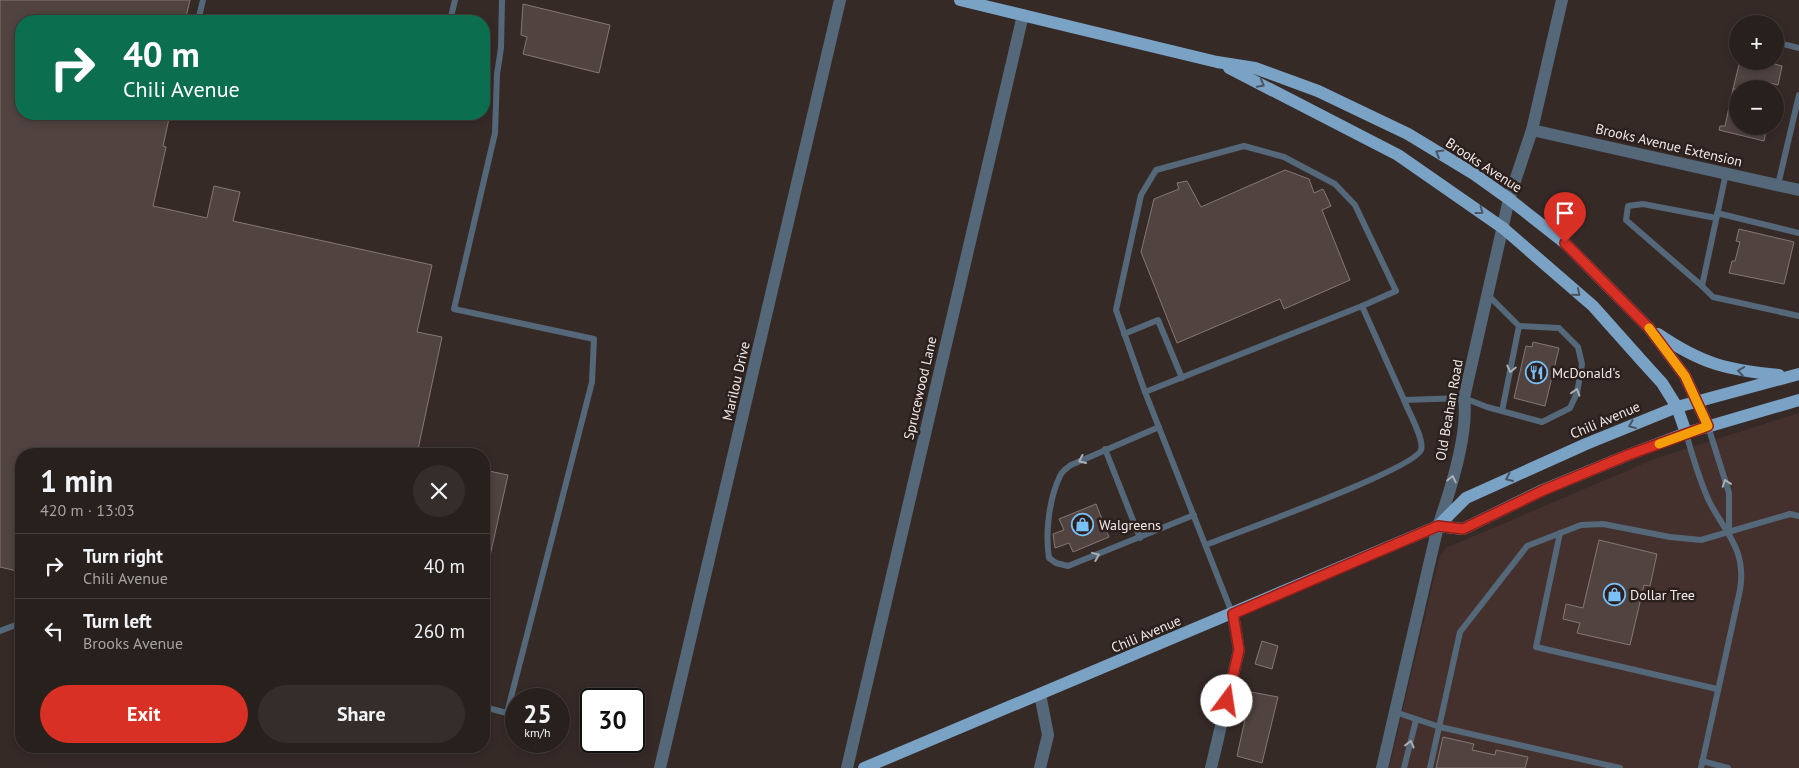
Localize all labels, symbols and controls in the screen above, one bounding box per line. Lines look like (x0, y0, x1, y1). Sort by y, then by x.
map controls (1729, 15, 1784, 135)
button: + (1729, 15, 1784, 70)
text: 40 m (123, 31, 200, 77)
icon: right (40, 35, 105, 100)
text: Chili Avenue (123, 75, 240, 103)
one-way arrow (1255, 78, 1264, 88)
button: − (1729, 80, 1784, 135)
street label: Brooks Avenue Extension (1594, 119, 1744, 171)
street label: Brooks Avenue (1442, 134, 1526, 196)
one-way arrow (1436, 150, 1445, 160)
pin (1544, 192, 1586, 243)
icon: arrive (1551, 199, 1579, 227)
one-way arrow (1474, 205, 1483, 214)
one-way arrow (1572, 287, 1581, 296)
street label: Sprucewood Lane (899, 335, 941, 441)
street label: Marilou Drive (718, 340, 754, 422)
street label: Old Beahan Road (1431, 358, 1467, 462)
restaurant icon: McDonald's (1524, 361, 1548, 385)
one-way arrow (1507, 364, 1517, 373)
place label: McDonald's (1552, 364, 1620, 382)
one-way arrow (1736, 367, 1745, 377)
one-way arrow (1571, 388, 1581, 396)
street label: Chili Avenue (1567, 397, 1643, 443)
one-way arrow (1628, 419, 1637, 429)
one-way arrow (1078, 454, 1087, 464)
text: 1 min (40, 461, 113, 500)
button: close (413, 465, 465, 517)
one-way arrow (1505, 472, 1514, 483)
one-way arrow (1446, 475, 1457, 484)
one-way arrow (1722, 480, 1732, 488)
text: 420 m · 13:03 (40, 500, 135, 520)
shop icon: Walgreens (1071, 513, 1095, 537)
place label: Walgreens (1099, 516, 1161, 534)
text: Turn right (83, 544, 163, 568)
icon: right (40, 552, 68, 580)
one-way arrow (1092, 552, 1100, 562)
text: 40 m (424, 554, 465, 578)
text: Chili Avenue (83, 568, 168, 588)
shop icon: Dollar Tree (1602, 583, 1626, 607)
place label: Dollar Tree (1630, 586, 1695, 604)
text: Turn left (83, 609, 152, 633)
street label: Chili Avenue (1108, 611, 1184, 657)
icon: left (40, 617, 68, 645)
text: 260 m (413, 619, 465, 643)
text: Brooks Avenue (83, 633, 183, 653)
position arrow (1200, 674, 1252, 726)
button: Exit (40, 685, 248, 743)
button: Share (258, 685, 465, 743)
speed limit sign: 30 (580, 688, 645, 753)
text: 25 (523, 698, 552, 730)
text: km/h (524, 725, 551, 740)
one-way arrow (1404, 739, 1415, 748)

